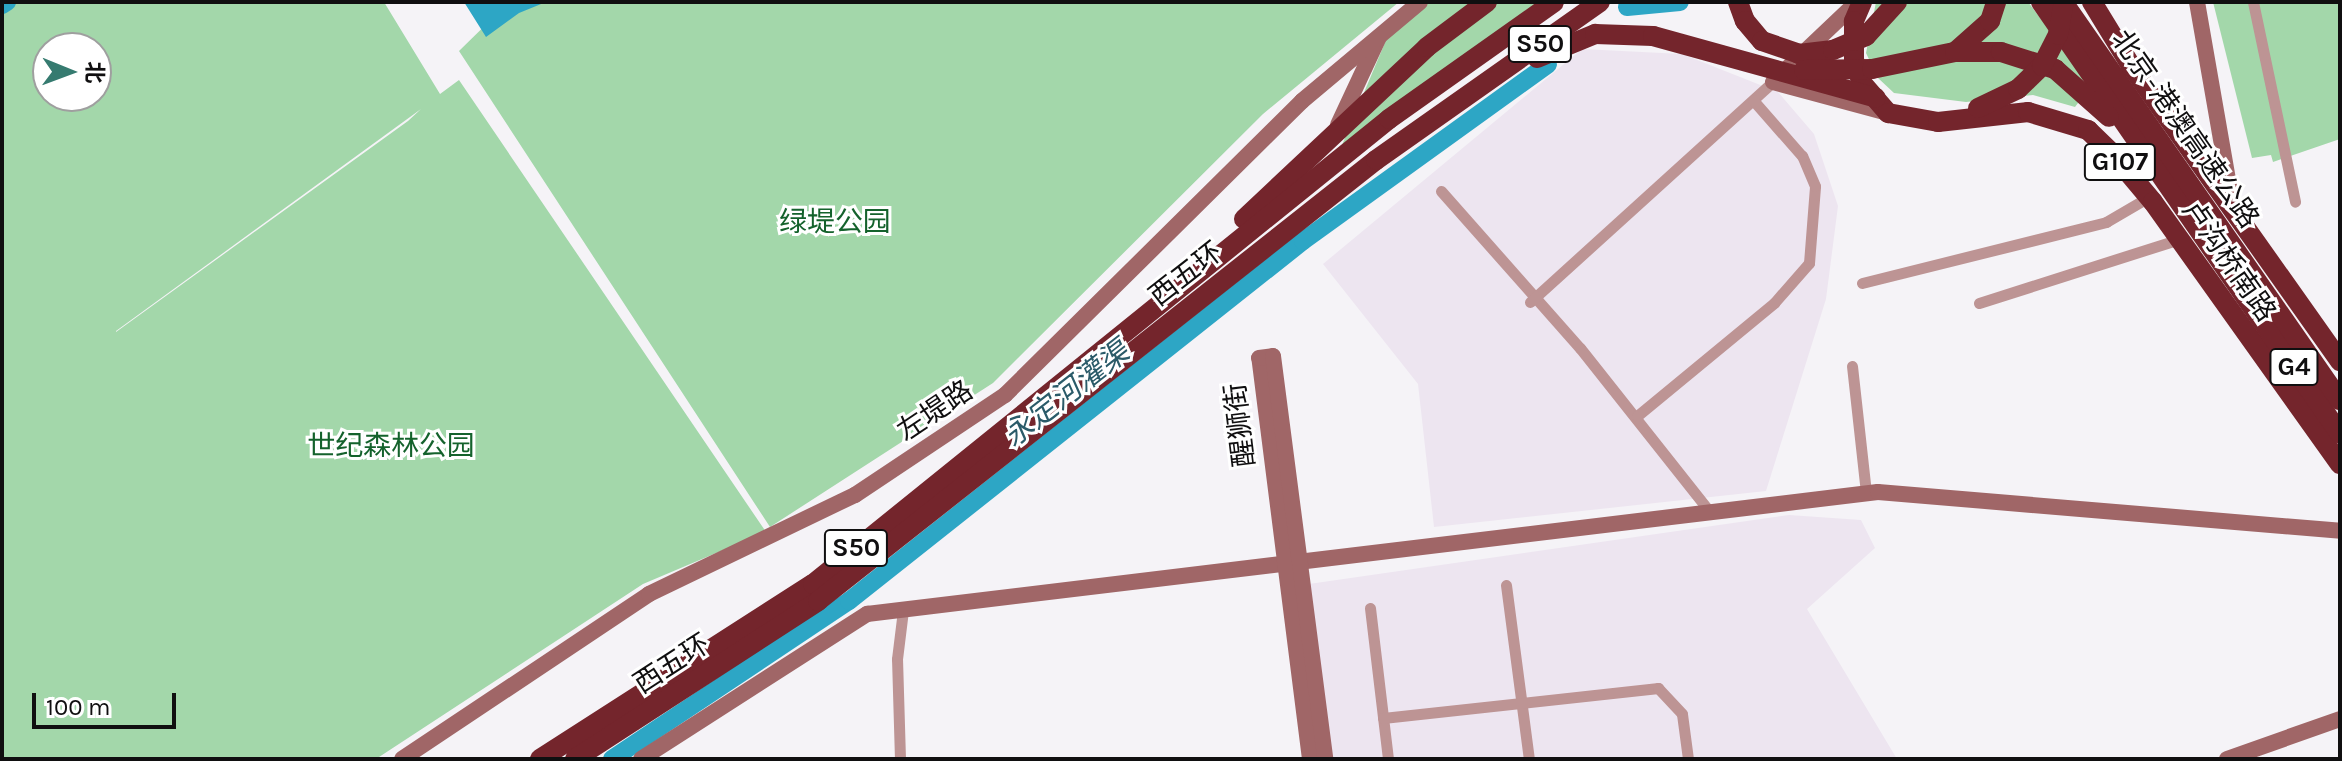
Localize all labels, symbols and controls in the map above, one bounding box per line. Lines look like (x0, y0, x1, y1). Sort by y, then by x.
road number: S50 (1506, 22, 1574, 66)
street label: 北京-港澳高速公路 (2104, 24, 2266, 234)
north arrow (32, 32, 112, 112)
text: 北 (81, 61, 107, 84)
road number: G107 (2082, 140, 2158, 184)
street label: 卢沟桥南路 (2175, 194, 2283, 328)
park label: 绿堤公园 (779, 205, 891, 239)
street label: 西五环 (1143, 235, 1229, 313)
water label: 永定河灌渠 (996, 334, 1136, 454)
road number: G4 (2268, 345, 2320, 389)
street label: 左堤路 (891, 374, 979, 448)
street label: 醒狮街 (1218, 381, 1262, 469)
park label: 世纪森林公园 (307, 429, 475, 463)
road number: S50 (822, 526, 890, 570)
street label: 西五环 (628, 627, 716, 701)
scale bar (36, 677, 180, 727)
text: 100 m (46, 693, 111, 721)

